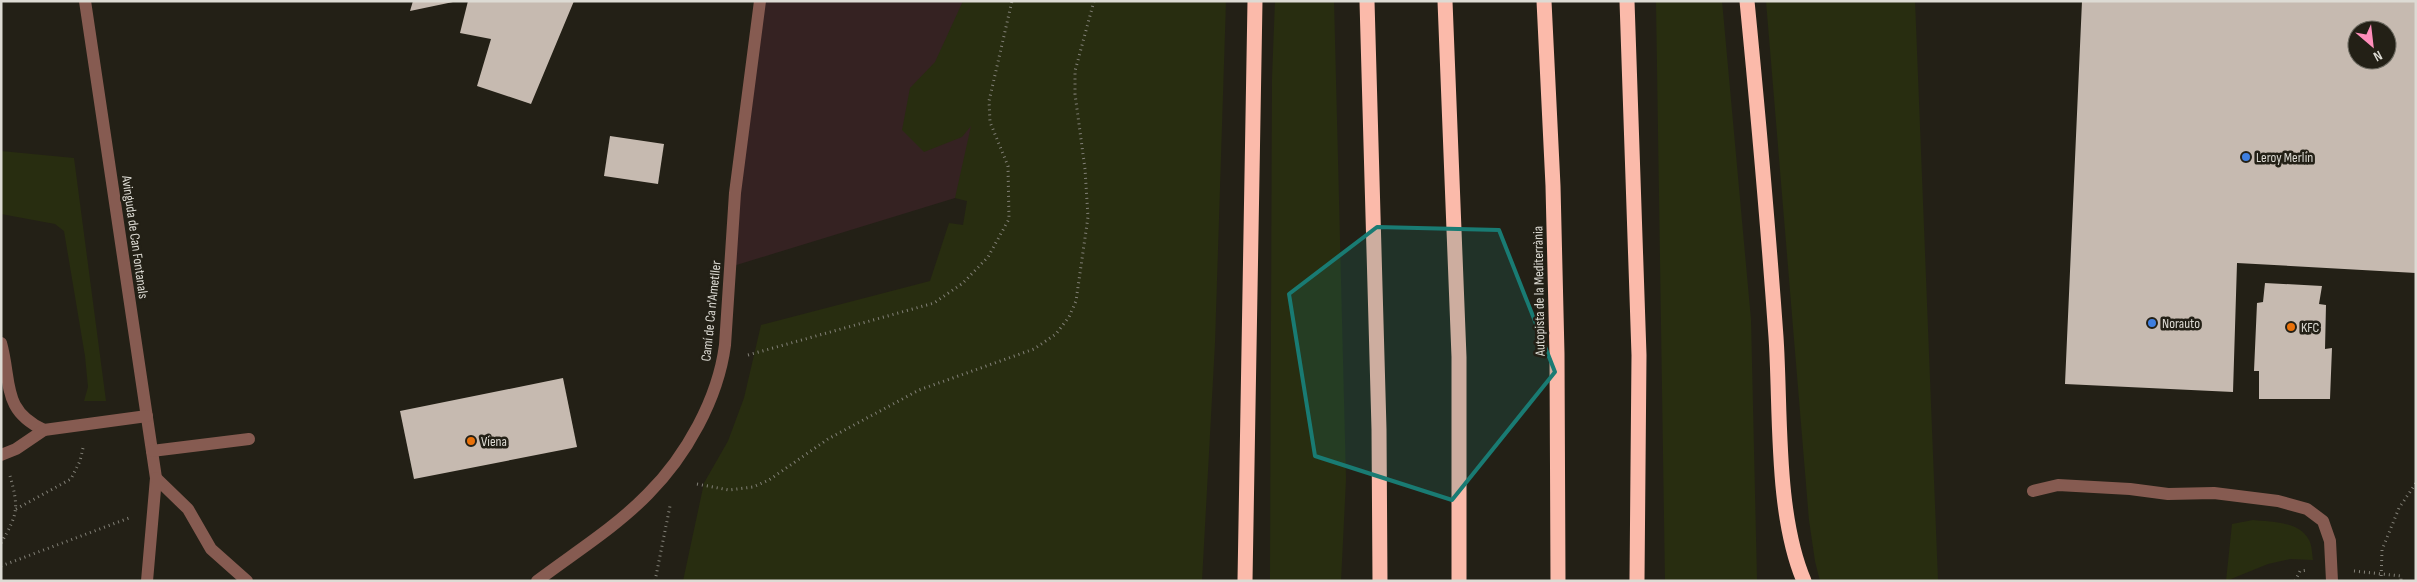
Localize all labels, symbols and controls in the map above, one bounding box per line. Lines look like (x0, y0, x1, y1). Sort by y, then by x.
north arrow (2347, 20, 2397, 70)
text: N (2371, 47, 2385, 65)
place label: Leroy Merlin (2256, 149, 2313, 166)
marker: Leroy Merlin (2240, 151, 2252, 163)
street label: Avinguda de Can Fontanals (118, 173, 152, 300)
street label: Autopista de la Mediterrània (1529, 226, 1549, 357)
street label: Camí de Ca n'Ametller (697, 260, 725, 362)
place label: Norauto (2162, 315, 2200, 332)
marker: Norauto (2146, 317, 2158, 329)
place label: KFC (2301, 319, 2320, 336)
marker: KFC (2285, 321, 2297, 333)
place label: Viena (481, 433, 507, 450)
marker: Viena (465, 435, 477, 447)

